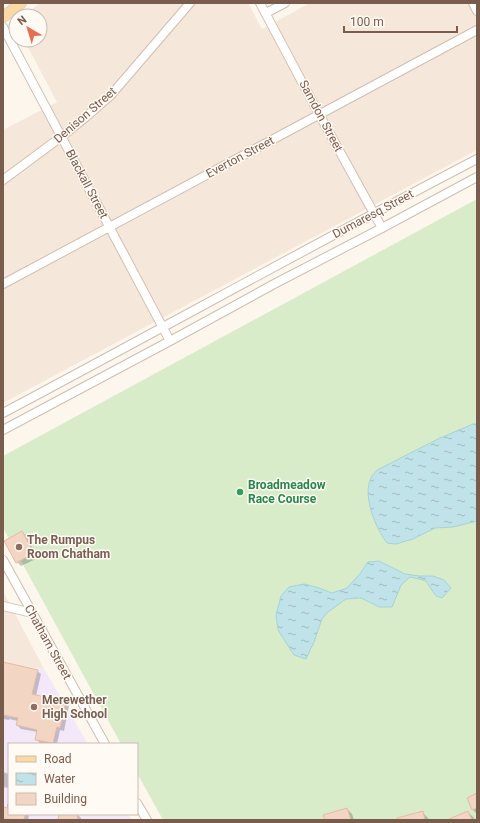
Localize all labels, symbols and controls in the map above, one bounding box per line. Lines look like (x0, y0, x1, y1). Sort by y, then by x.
north arrow (8, 8, 48, 48)
scale bar (344, 8, 457, 34)
text: N (15, 13, 29, 28)
text: 100 m (350, 15, 384, 29)
street label: Samdon Street (296, 78, 346, 154)
street label: Denison Street (51, 84, 119, 146)
street label: Everton Street (204, 133, 276, 181)
street label: Blackall Street (63, 147, 111, 221)
street label: Dumaresq Street (330, 187, 416, 241)
place label: Broadmeadow Race Course (248, 478, 326, 506)
marker: Broadmeadow Race Course (235, 487, 245, 497)
place label: The Rumpus Room Chatham (27, 533, 110, 561)
marker: The Rumpus Room Chatham (14, 542, 24, 552)
street label: Chatham Street (22, 602, 74, 682)
place label: Merewether High School (42, 693, 107, 721)
marker: Merewether High School (29, 702, 39, 712)
legend (8, 743, 138, 815)
text: Road (44, 752, 72, 766)
text: Water (44, 772, 75, 786)
text: Building (44, 792, 87, 806)

